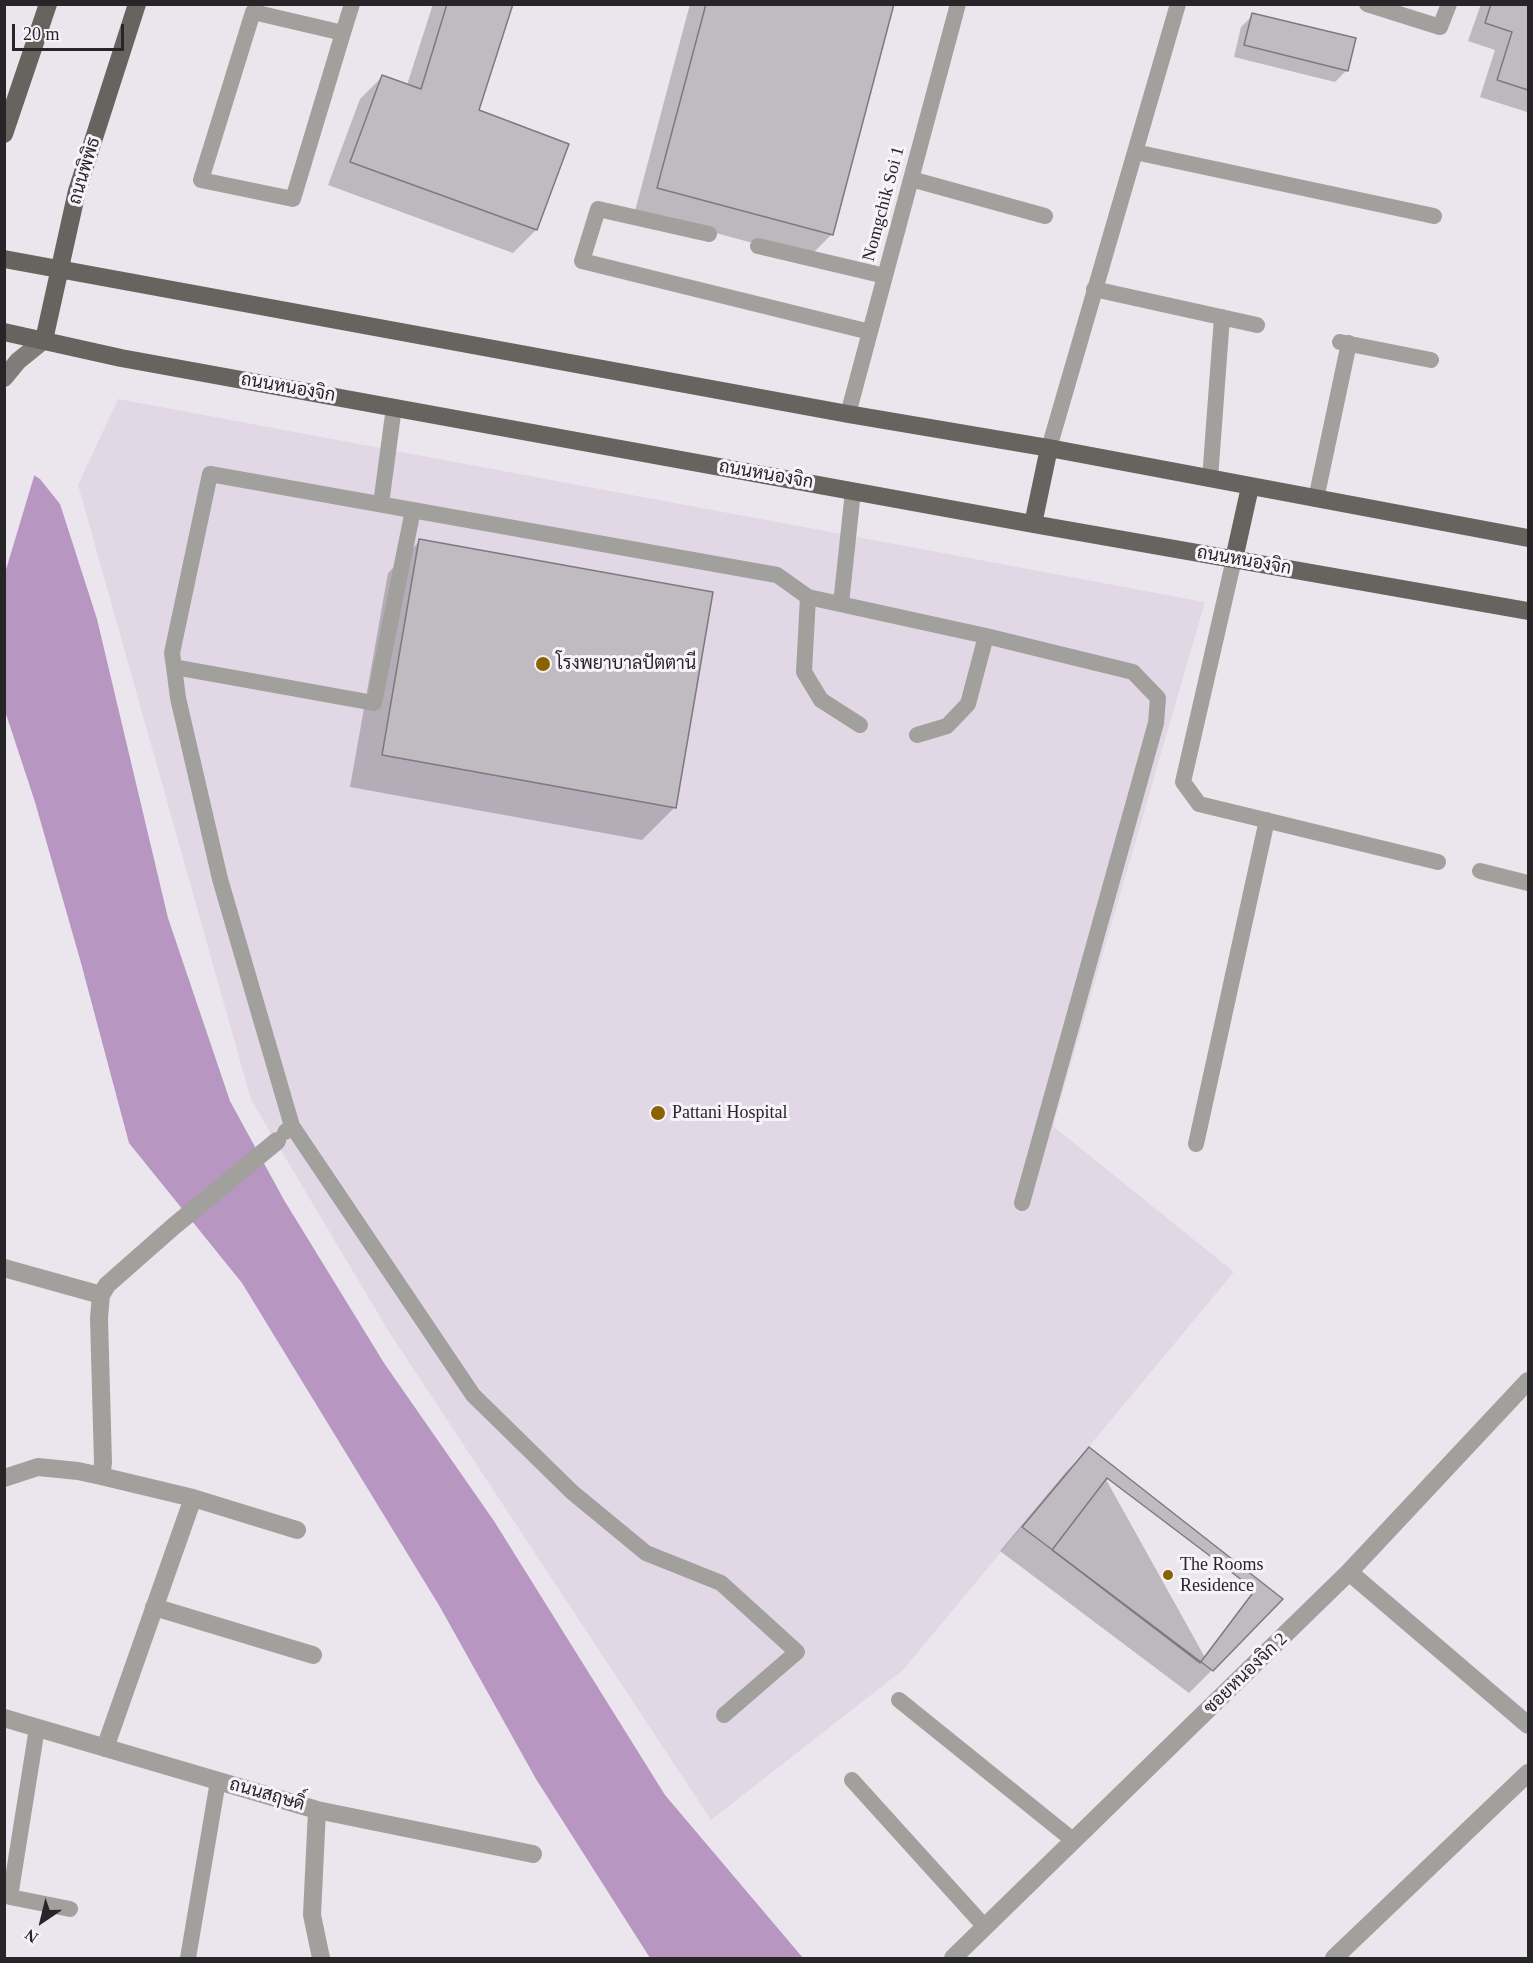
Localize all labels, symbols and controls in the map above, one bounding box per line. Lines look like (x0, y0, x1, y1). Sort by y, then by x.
scale bar (15, 12, 128, 50)
text: 20 m (23, 24, 60, 44)
street label: ถนนพิพิธ (65, 135, 105, 207)
street label: Nomgchik Soi 1 (858, 144, 910, 264)
street label: ถนนหนองจิก (239, 369, 337, 407)
street label: ถนนหนองจิก (717, 456, 815, 494)
street label: ถนนหนองจิก (1195, 542, 1293, 580)
place label: โรงพยาบาลปัตตานี (556, 653, 696, 675)
marker: โรงพยาบาลปัตตานี (534, 655, 552, 673)
place label: Pattani Hospital (672, 1102, 787, 1124)
marker: Pattani Hospital (649, 1104, 667, 1122)
place label: The Rooms Residence (1180, 1554, 1263, 1596)
marker: The Rooms Residence (1161, 1568, 1175, 1582)
street label: ซอยหนองจิก 2 (1200, 1629, 1292, 1719)
street label: ถนนสฤษดิ์ (227, 1774, 307, 1816)
north arrow (12, 1891, 72, 1951)
text: N (22, 1926, 41, 1946)

